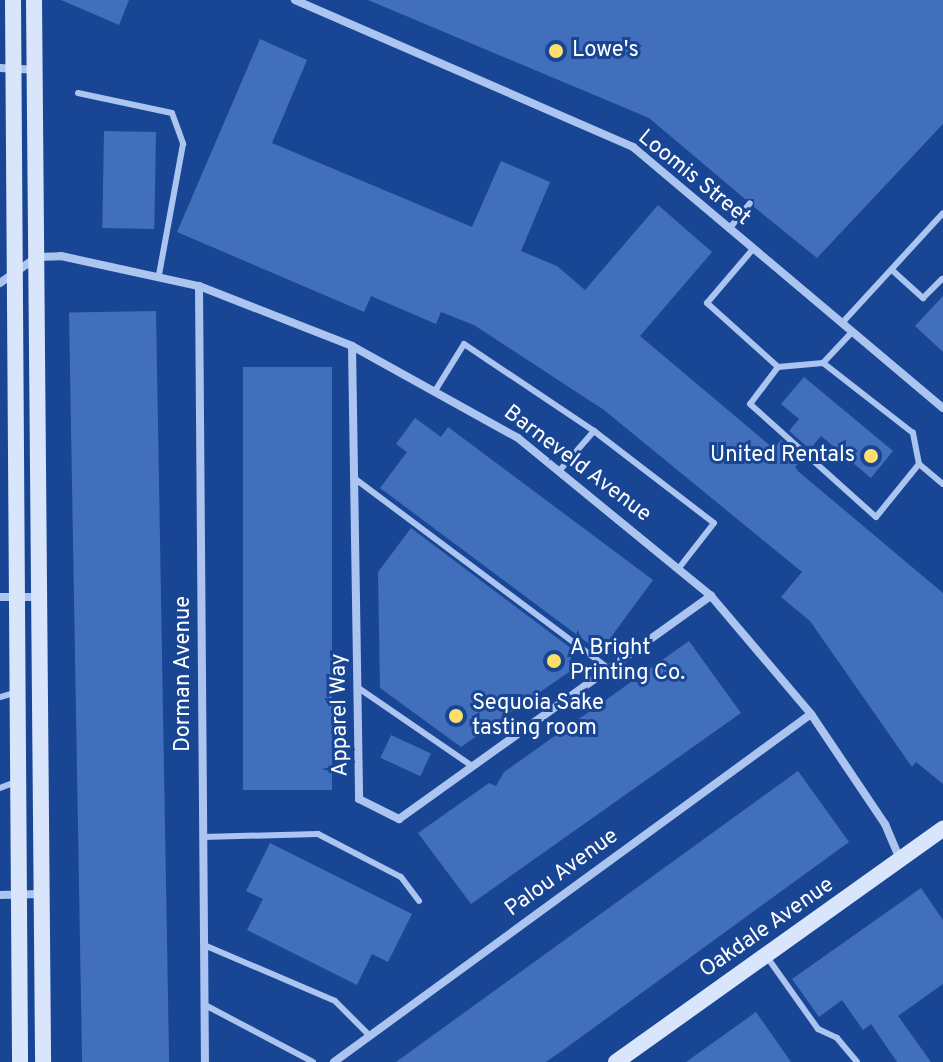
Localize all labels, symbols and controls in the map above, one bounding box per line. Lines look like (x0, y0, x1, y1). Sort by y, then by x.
place label: Lowe's (572, 38, 639, 64)
marker: Lowe's (547, 42, 565, 60)
street label: Loomis Street (632, 125, 756, 231)
street label: Barneveld Avenue (498, 400, 656, 528)
place label: United Rentals (710, 443, 855, 469)
marker: United Rentals (862, 447, 880, 465)
street label: Dorman Avenue (171, 595, 197, 753)
place label: A Bright Printing Co. (570, 635, 685, 686)
marker: A Bright Printing Co. (545, 652, 563, 670)
street label: Apparel Way (326, 653, 354, 777)
place label: Sequoia Sake tasting room (472, 690, 604, 742)
marker: Sequoia Sake tasting room (447, 707, 465, 725)
street label: Palou Avenue (500, 823, 624, 923)
street label: Oakdale Avenue (695, 872, 839, 984)

